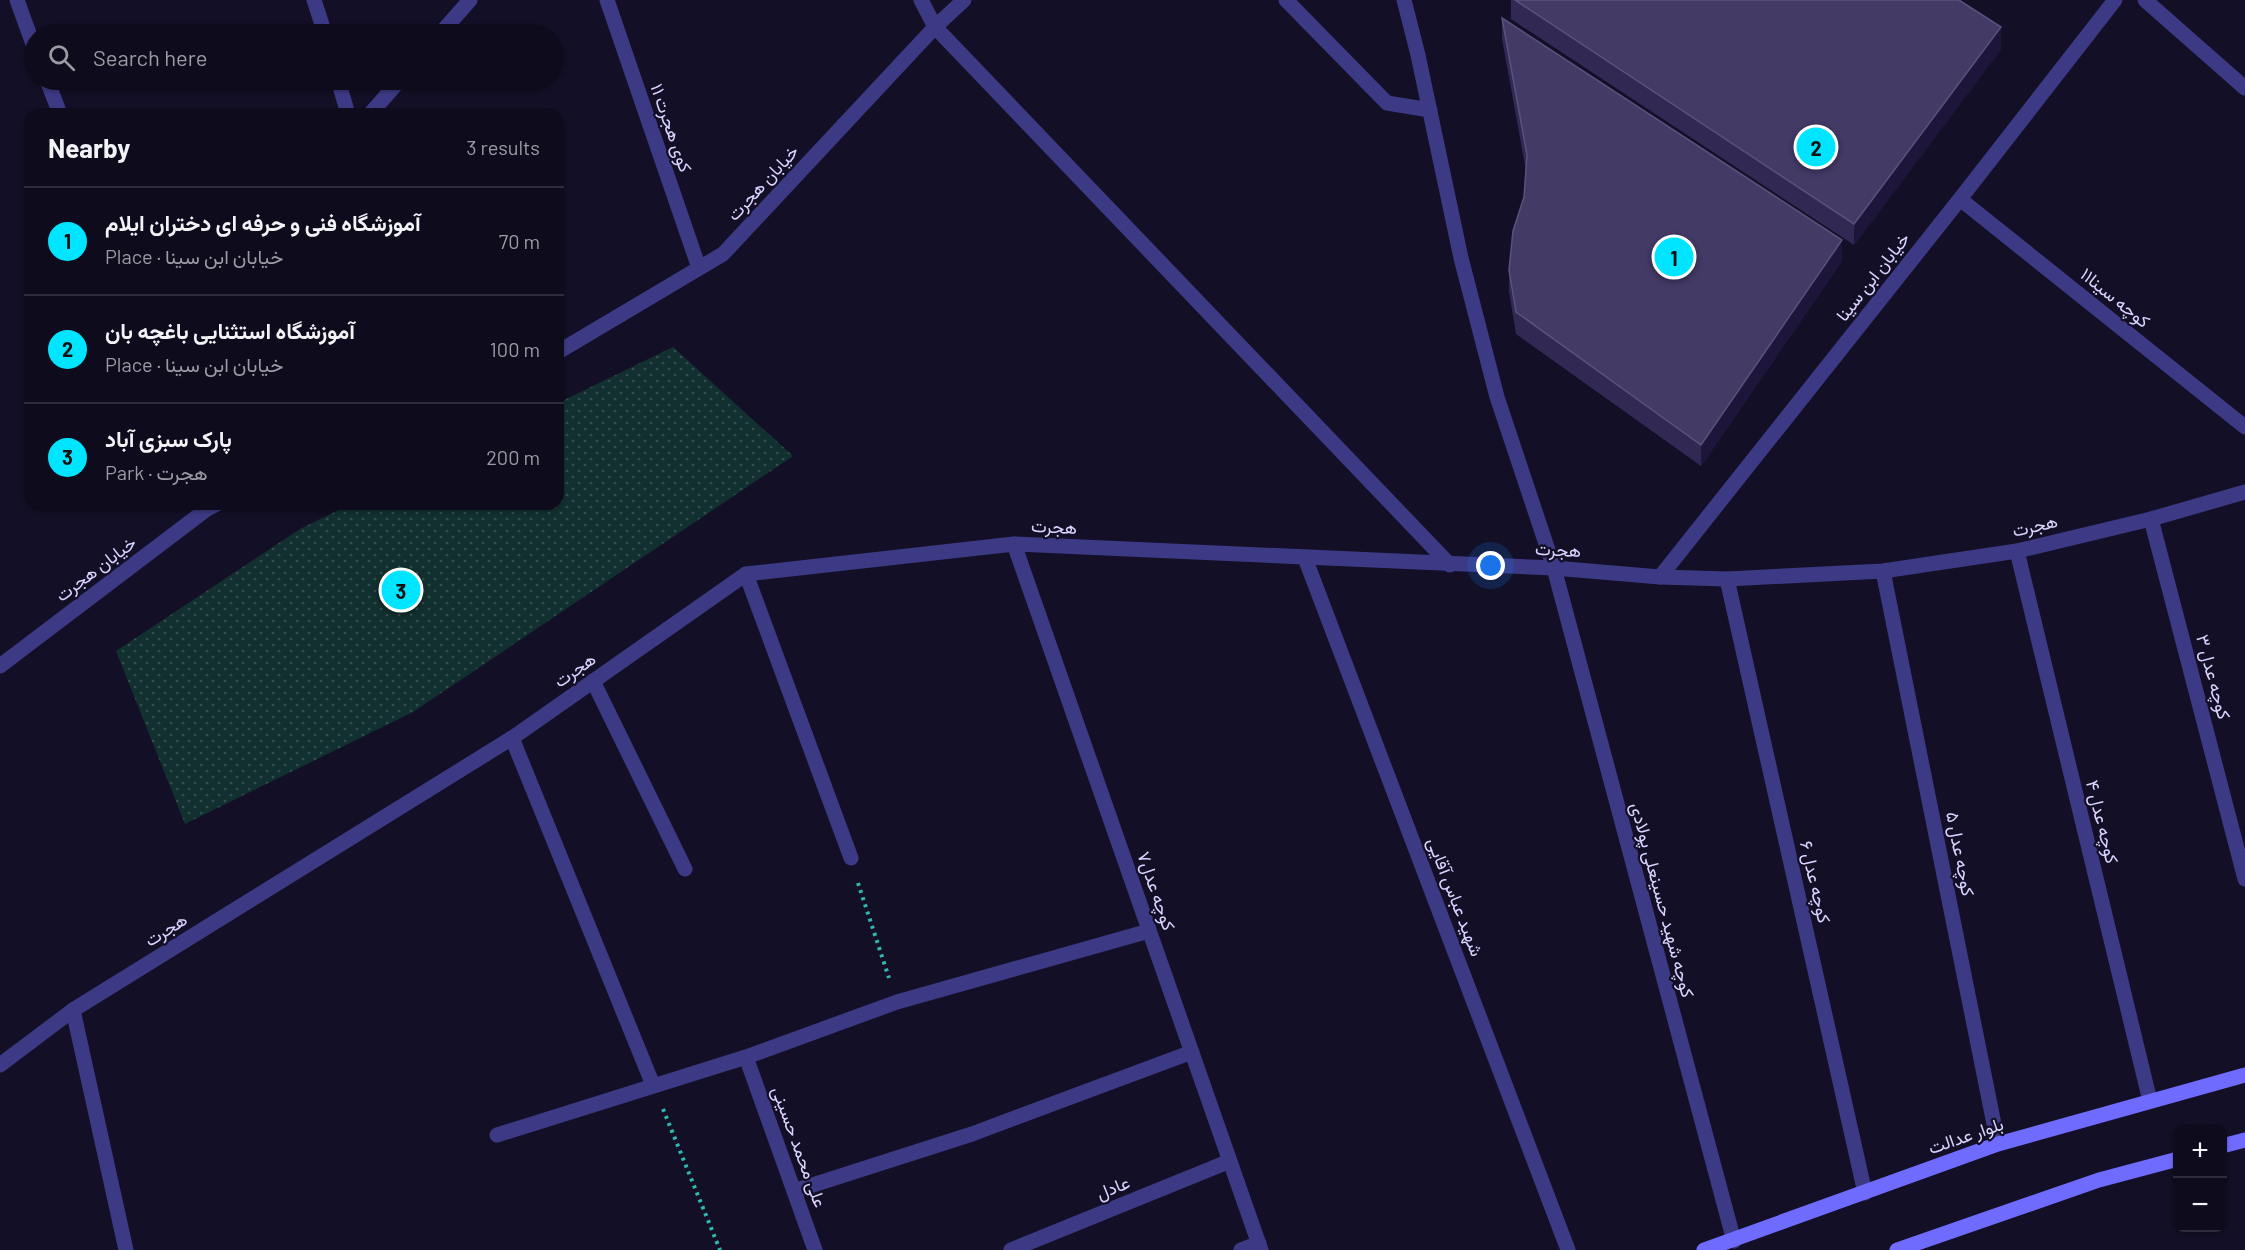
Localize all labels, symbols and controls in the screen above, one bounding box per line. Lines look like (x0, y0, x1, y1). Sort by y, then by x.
search box (24, 24, 564, 90)
icon: search (45, 41, 78, 74)
text: Search here (93, 44, 207, 70)
street label: کوی هجرت ۱۱ (646, 80, 697, 175)
pin: 2 (1796, 124, 1836, 170)
text: Nearby (48, 132, 130, 163)
text: 3 results (466, 135, 540, 159)
street label: خیابان هجرت (722, 140, 803, 225)
text: آموزشگاه فنی و حرفه ای دختران ایلام (105, 209, 421, 235)
street label: خیابان ابن سینا (1831, 228, 1915, 326)
text: 1 (64, 229, 71, 253)
text: 70 m (499, 229, 540, 253)
pin: 1 (1654, 234, 1694, 280)
text: Place · خیابان ابن سینا (105, 244, 283, 268)
street label: کوچه سینا۱۱ (2075, 263, 2155, 333)
text: آموزشگاه استثنایی باغچه بان (105, 317, 355, 343)
text: 2 (62, 337, 73, 361)
text: 100 m (490, 337, 540, 361)
text: Place · خیابان ابن سینا (105, 352, 283, 376)
text: پارک سبزی آباد (105, 425, 232, 451)
text: 3 (62, 445, 73, 469)
text: 200 m (486, 445, 540, 469)
text: Park · هجرت (105, 460, 208, 484)
street label: هجرت (2010, 509, 2060, 542)
street label: هجرت (1030, 514, 1078, 539)
street label: خیابان هجرت (51, 531, 141, 606)
street label: هجرت (1534, 537, 1582, 562)
your location (1476, 551, 1505, 580)
pin: 3 (382, 568, 420, 612)
street label: کوچه عدل ۳ (2190, 632, 2236, 722)
street label: هجرت (549, 647, 600, 692)
street label: کوچه عدل ۴ (2080, 778, 2124, 866)
street label: کوچه شهید حسینعلی پولادی (1624, 800, 1700, 1000)
street label: کوچه عدل ۵ (1940, 810, 1980, 898)
street label: شهید عباس آقایی (1422, 834, 1489, 960)
street label: کوچه عدل ۶ (1794, 838, 1836, 926)
street label: کوچه عدل۷ (1131, 848, 1181, 934)
street label: هجرت (140, 908, 191, 952)
street label: علی محمد حسینی (767, 1083, 832, 1211)
street label: بلوار عدالت (1925, 1112, 2006, 1159)
map controls (2173, 1124, 2227, 1232)
button: + (2173, 1124, 2227, 1178)
street label: عادل (1093, 1170, 1133, 1205)
button: − (2173, 1178, 2227, 1232)

